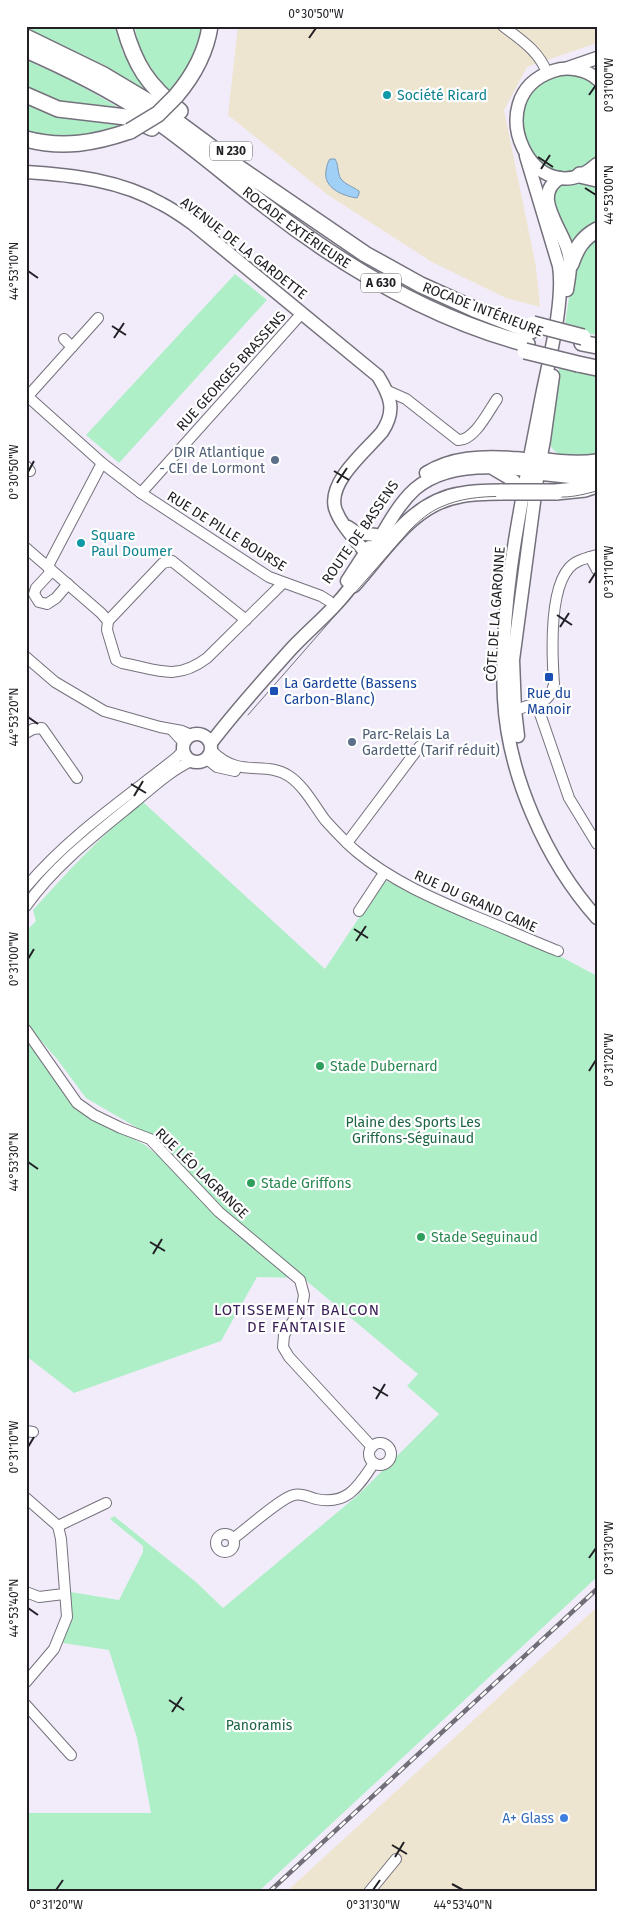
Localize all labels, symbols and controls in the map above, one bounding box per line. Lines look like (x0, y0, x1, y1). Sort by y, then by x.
text: 0°30'50"W (288, 7, 344, 21)
text: 0°31'00"W (602, 58, 616, 112)
place label: Société Ricard (397, 87, 487, 104)
marker: Société Ricard (381, 89, 393, 101)
road number: N 230 (210, 142, 252, 160)
text: 44°53'00"N (602, 165, 616, 225)
street label: ROCADE EXTÉRIEURE (239, 183, 354, 272)
street label: AVENUE DE LA GARDETTE (177, 194, 310, 303)
text: 44°53'10"N (7, 242, 21, 300)
road number: A 630 (361, 274, 401, 292)
street label: ROCADE INTÉRIEURE (420, 278, 546, 340)
street label: RUE GEORGES BRASSENS (173, 308, 290, 435)
text: 0°30'50"W (7, 444, 21, 500)
place label: DIR Atlantique - CEI de Lormont (159, 444, 266, 477)
marker: DIR Atlantique - CEI de Lormont (269, 454, 281, 466)
street label: ROUTE DE BASSENS (318, 477, 403, 587)
street label: RUE DE PILLE BOURSE (164, 488, 290, 575)
place label: Square Paul Doumer (91, 527, 173, 560)
marker: Square Paul Doumer (75, 537, 87, 549)
text: 0°31'10"W (602, 545, 616, 598)
street label: CÔTE DE LA GARONNE (481, 546, 509, 682)
marker: Rue du Manoir (543, 671, 555, 683)
place label: La Gardette (Bassens Carbon-Blanc) (284, 675, 417, 708)
marker: La Gardette (Bassens Carbon-Blanc) (268, 685, 280, 697)
place label: Rue du Manoir (527, 685, 572, 718)
text: 44°53'20"N (7, 687, 21, 747)
place label: Parc-Relais La Gardette (Tarif réduit) (362, 726, 500, 759)
marker: Parc-Relais La Gardette (Tarif réduit) (346, 736, 358, 748)
street label: RUE DU GRAND CAME (412, 867, 540, 936)
text: 0°31'00"W (7, 932, 21, 986)
text: 0°31'20"W (602, 1033, 616, 1087)
place label: Stade Dubernard (330, 1058, 438, 1075)
marker: Stade Dubernard (314, 1060, 326, 1072)
park label: Plaine des Sports Les Griffons-Séguinaud (345, 1114, 481, 1147)
street label: RUE LÉO LAGRANGE (152, 1124, 252, 1222)
text: 44°53'30"N (7, 1132, 21, 1192)
place label: Stade Griffons (261, 1175, 352, 1192)
marker: Stade Griffons (245, 1177, 257, 1189)
place label: Stade Seguinaud (431, 1229, 538, 1246)
marker: Stade Seguinaud (415, 1231, 427, 1243)
district label: LOTISSEMENT BALCON DE FANTAISIE (214, 1301, 380, 1336)
text: 0°31'10"W (7, 1420, 21, 1473)
text: 0°31'30"W (602, 1521, 616, 1575)
text: 44°53'40"N (7, 1578, 21, 1638)
park label: Panoramis (226, 1717, 293, 1734)
place label: A+ Glass (502, 1810, 554, 1827)
marker: A+ Glass (558, 1812, 570, 1824)
text: 0°31'20"W (29, 1898, 83, 1912)
text: 0°31'30"W (346, 1898, 400, 1912)
text: 44°53'40"N (433, 1898, 493, 1912)

